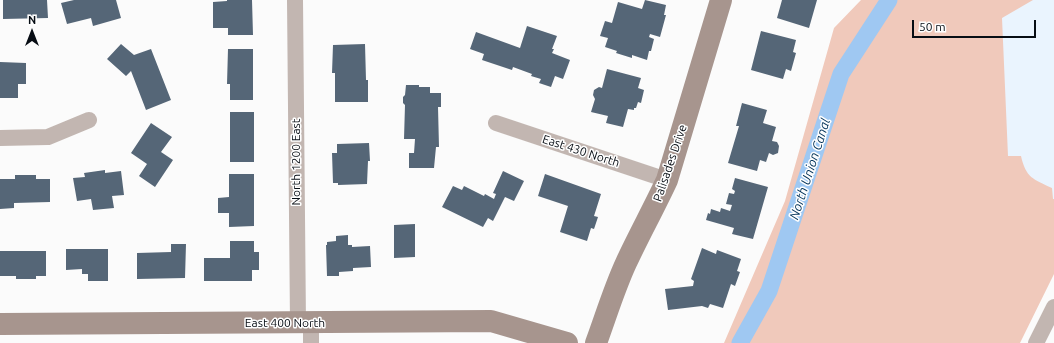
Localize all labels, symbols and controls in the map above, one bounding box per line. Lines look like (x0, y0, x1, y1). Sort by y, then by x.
north arrow (12, 12, 52, 52)
scale bar (914, 12, 1038, 38)
text: N (28, 14, 36, 26)
text: 50 m (919, 20, 946, 33)
water label: North Union Canal (786, 116, 834, 222)
street label: North 1200 East (289, 118, 303, 206)
street label: Palisades Drive (650, 123, 690, 203)
street label: East 430 North (541, 132, 621, 170)
street label: East 400 North (245, 316, 325, 330)

